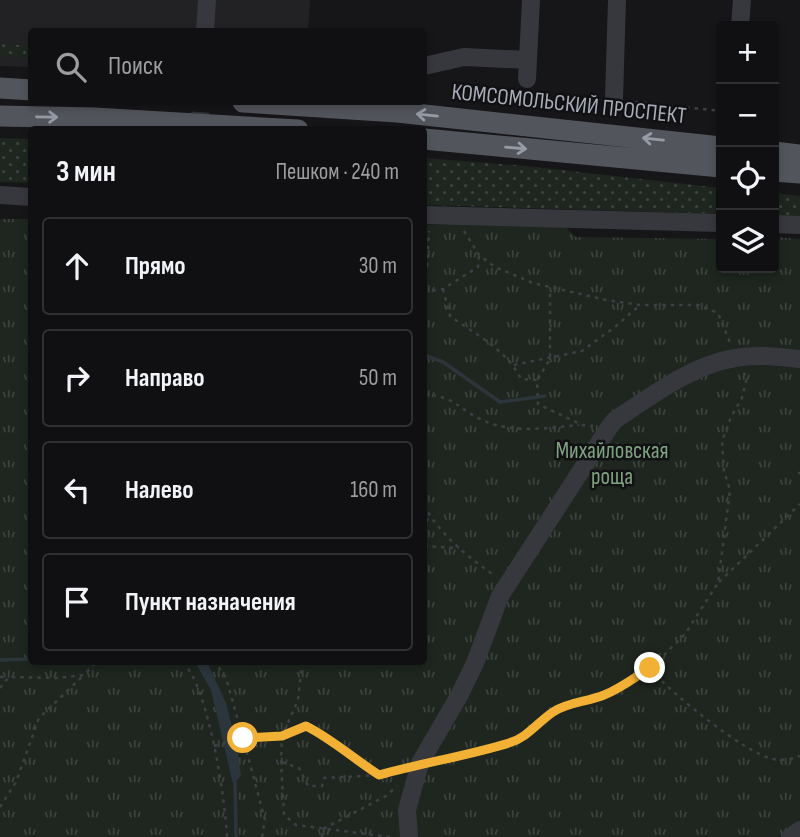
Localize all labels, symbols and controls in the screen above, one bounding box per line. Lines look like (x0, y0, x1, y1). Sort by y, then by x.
map controls (716, 21, 779, 273)
button: + (716, 21, 779, 84)
search box (28, 28, 427, 105)
icon: search (52, 48, 90, 86)
text: Поиск (108, 51, 163, 82)
street label: КОМСОМОЛЬСКИЙ ПРОСПЕКТ (450, 78, 688, 130)
button: − (716, 84, 779, 147)
one-way arrow (416, 109, 439, 122)
one-way arrow (35, 110, 58, 123)
one-way arrow (643, 133, 665, 146)
one-way arrow (504, 142, 527, 155)
button: locate (716, 147, 779, 210)
text: 3 мин (56, 154, 116, 190)
text: Пешком · 240 m (275, 158, 399, 186)
button: layers (716, 210, 779, 273)
icon: ahead (58, 247, 96, 285)
text: Прямо (125, 251, 186, 282)
text: 30 m (359, 252, 397, 280)
icon: right (58, 359, 96, 397)
text: Направо (125, 363, 204, 394)
text: 50 m (359, 364, 397, 392)
park label: Михайловская роща (555, 437, 669, 491)
icon: left (58, 471, 96, 509)
text: Налево (125, 475, 194, 506)
text: 160 m (350, 476, 397, 504)
icon: arrive (58, 583, 96, 621)
text: Пункт назначения (125, 587, 296, 618)
route end (634, 652, 665, 683)
route start (227, 722, 258, 753)

